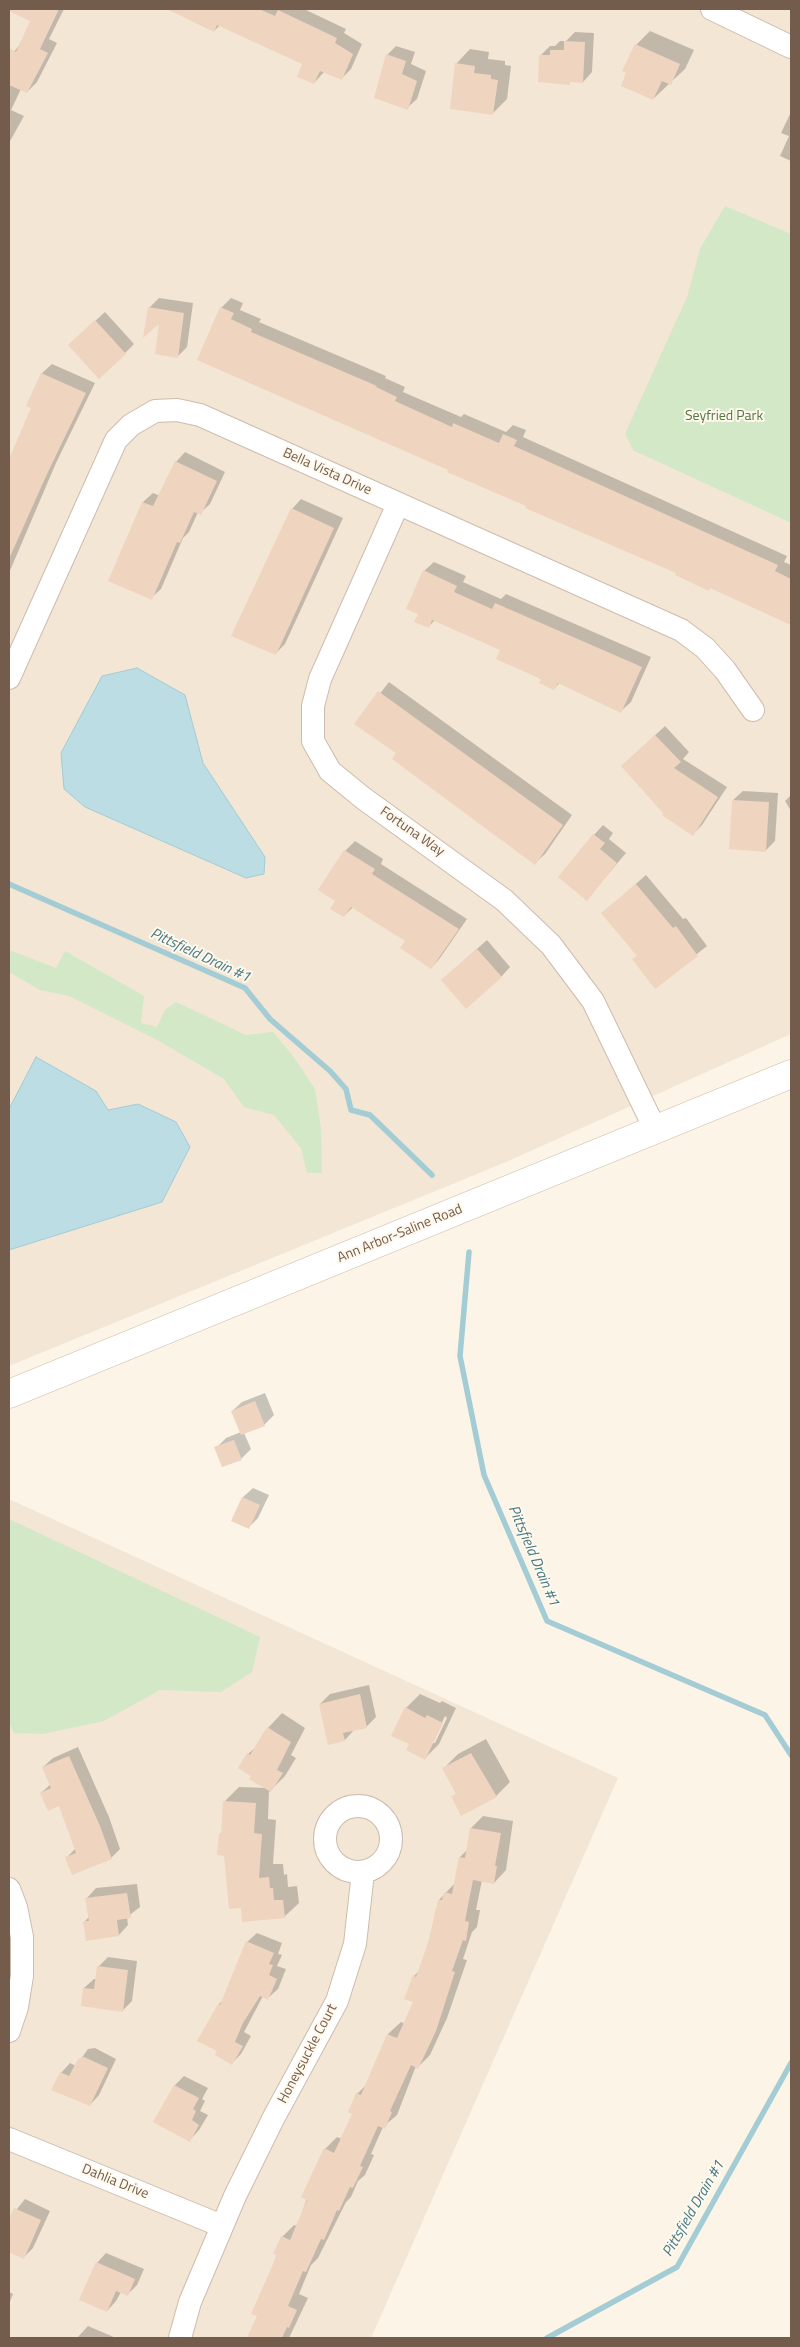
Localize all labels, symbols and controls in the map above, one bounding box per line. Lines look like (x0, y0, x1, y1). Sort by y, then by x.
park label: Seyfried Park (685, 409, 763, 425)
street label: Bella Vista Drive (280, 445, 374, 499)
street label: Fortuna Way (376, 804, 448, 860)
water label: Pittsfield Drain #1 (147, 925, 253, 987)
street label: Ann Arbor-Saline Road (335, 1201, 465, 1267)
water label: Pittsfield Drain #1 (504, 1503, 562, 1609)
street label: Honeysuckle Court (275, 2001, 341, 2107)
water label: Pittsfield Drain #1 (659, 2158, 729, 2260)
street label: Dahlia Drive (79, 2161, 151, 2203)

